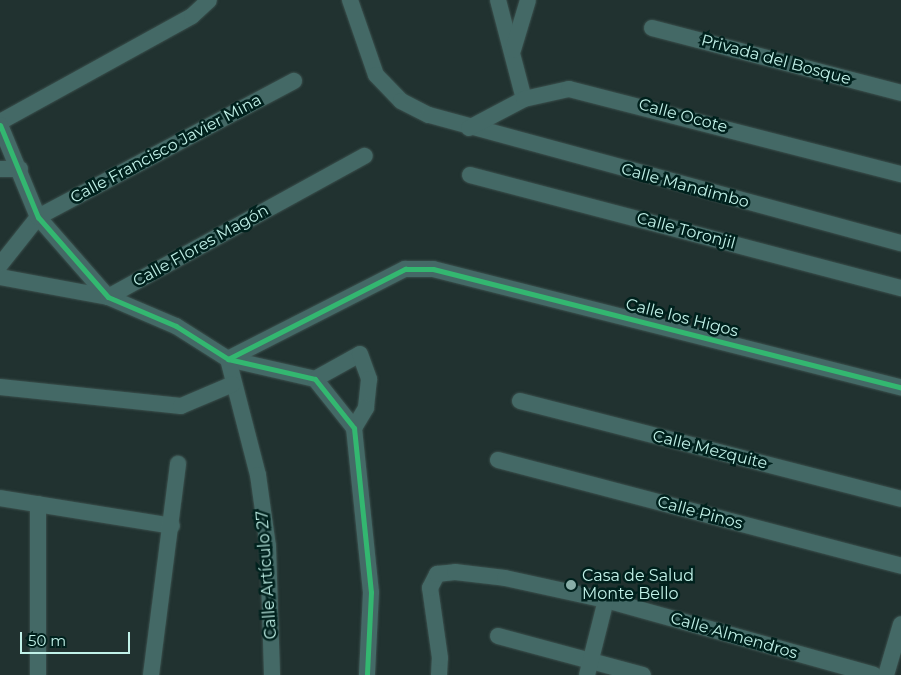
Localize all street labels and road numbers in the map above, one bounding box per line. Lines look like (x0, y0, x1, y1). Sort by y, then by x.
street label: Privada del Bosque (699, 31, 853, 89)
street label: Calle Francisco Javier Mina (67, 90, 265, 208)
street label: Calle Ocote (636, 95, 730, 137)
street label: Calle Mandimbo (619, 160, 751, 212)
street label: Calle Flores Magón (130, 201, 272, 291)
street label: Calle Toronjil (634, 209, 738, 253)
street label: Calle los Higos (624, 295, 740, 341)
street label: Calle Mezquite (651, 426, 769, 474)
street label: Calle Pinos (655, 492, 745, 534)
street label: Calle Artículo 27 (253, 510, 281, 640)
street label: Calle Almendros (668, 609, 800, 663)

